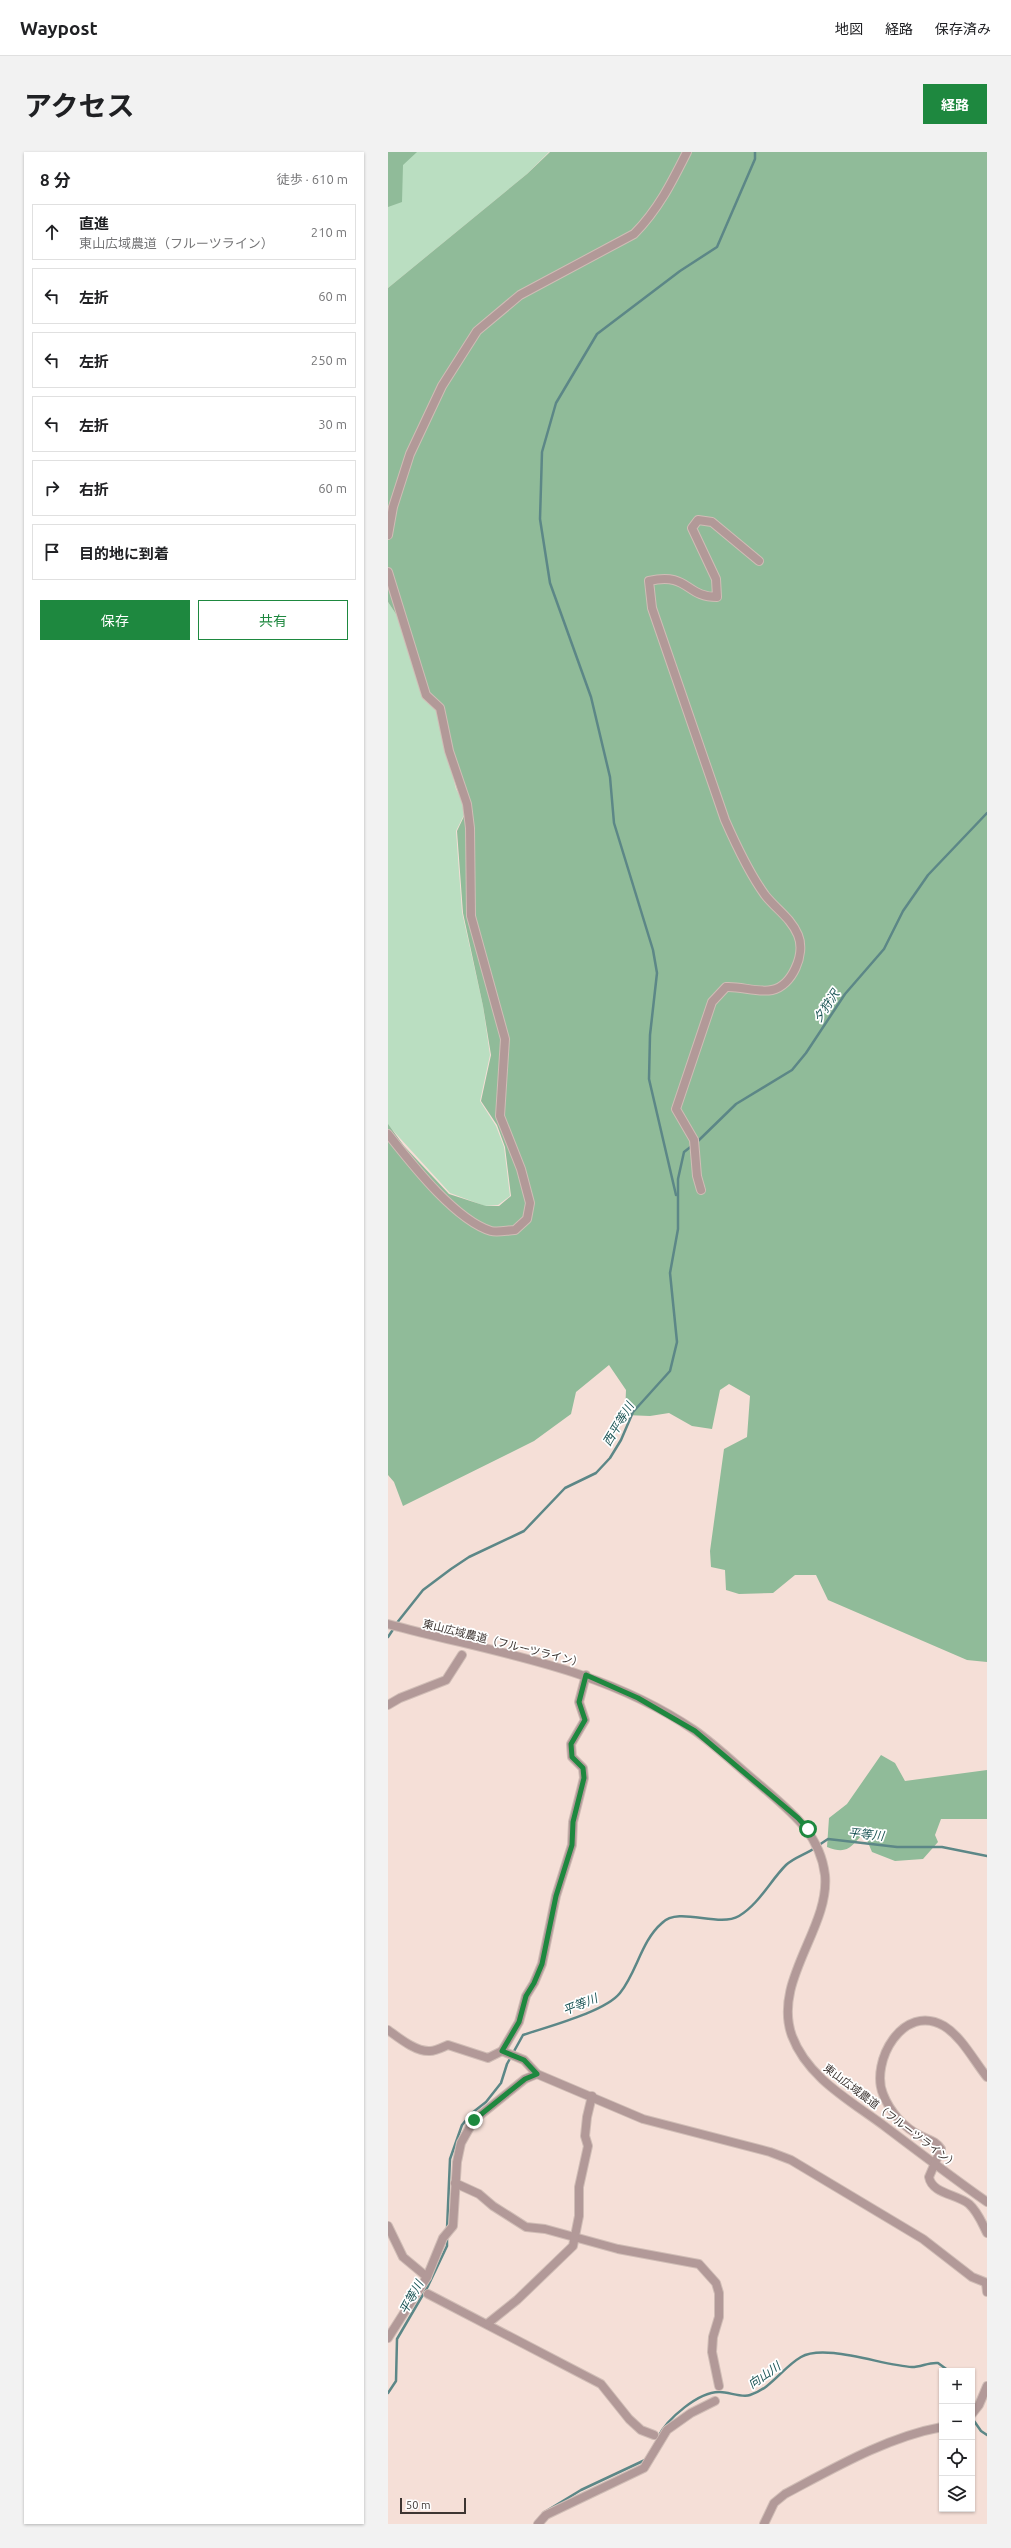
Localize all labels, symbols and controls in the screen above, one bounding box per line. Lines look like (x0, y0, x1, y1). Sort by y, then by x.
text: Waypost (20, 17, 98, 39)
text: 地図 (835, 21, 863, 37)
text: 経路 (885, 21, 913, 37)
text: 保存済み (935, 21, 991, 37)
button: 経路 (923, 84, 987, 124)
text: アクセス (24, 90, 135, 121)
text: 8 分 (40, 170, 71, 189)
text: 徒歩 · 610 m (277, 172, 348, 186)
text: 直進 (79, 215, 109, 232)
icon: ahead (41, 221, 63, 243)
text: 210 m (311, 225, 347, 239)
text: 東山広域農道（フルーツライン） (79, 236, 274, 250)
icon: left (41, 285, 63, 307)
text: 左折 (79, 289, 109, 306)
text: 60 m (318, 289, 347, 303)
icon: left (41, 349, 63, 371)
text: 左折 (79, 353, 109, 370)
text: 250 m (311, 353, 347, 367)
icon: left (41, 413, 63, 435)
text: 左折 (79, 417, 109, 434)
text: 30 m (318, 417, 347, 431)
icon: right (41, 477, 63, 499)
text: 右折 (79, 481, 109, 498)
text: 60 m (318, 481, 347, 495)
icon: arrive (41, 541, 63, 563)
text: 目的地に到着 (79, 545, 169, 562)
button: 保存 (40, 600, 190, 640)
button: 共有 (198, 600, 348, 640)
water label: 夕狩沢 (811, 986, 843, 1025)
water label: 西平等川 (600, 1398, 637, 1448)
street label: 東山広域農道（フルーツライン） (422, 1617, 584, 1669)
route start (799, 1820, 817, 1838)
water label: 平等川 (847, 1826, 887, 1843)
water label: 平等川 (561, 1990, 601, 2017)
street label: 東山広域農道（フルーツライン） (822, 2062, 960, 2170)
route end (465, 2111, 483, 2129)
water label: 平等川 (397, 2276, 426, 2316)
water label: 向山川 (746, 2358, 784, 2391)
map controls (939, 2368, 975, 2512)
button: + (939, 2368, 975, 2404)
button: − (939, 2404, 975, 2440)
button: locate (939, 2440, 975, 2476)
button: layers (939, 2476, 975, 2512)
scale bar (400, 2496, 466, 2515)
text: 50 m (406, 2499, 430, 2511)

